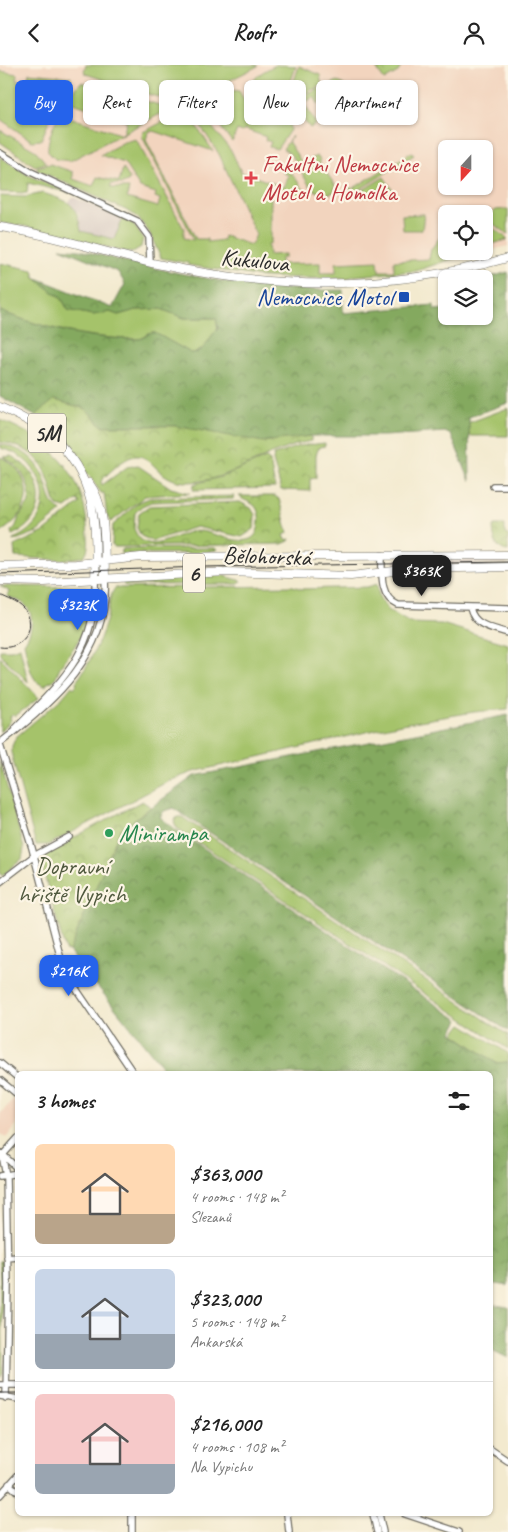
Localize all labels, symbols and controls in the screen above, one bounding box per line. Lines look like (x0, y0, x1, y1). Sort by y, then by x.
icon: back (20, 19, 48, 47)
text: Roofr (233, 19, 275, 47)
icon: person (460, 19, 488, 47)
chip: Buy (15, 80, 73, 125)
chip: Rent (83, 80, 149, 125)
chip: Filters (159, 80, 234, 125)
chip: New (244, 80, 306, 125)
chip: Apartment (316, 80, 418, 125)
north arrow (438, 140, 492, 195)
map controls (438, 140, 493, 325)
place label: Fakultní Nemocnice Motol a Homolka (262, 149, 420, 207)
marker: Fakultní Nemocnice Motol a Homolka (244, 171, 258, 185)
button: locate (438, 205, 493, 260)
street label: Kukulova (220, 242, 292, 279)
button: layers (438, 270, 493, 325)
place label: Nemocnice Motol (257, 282, 397, 312)
marker: Nemocnice Motol (397, 290, 411, 304)
road number: 5M (28, 413, 66, 453)
street label: Bělohorská (222, 539, 314, 573)
road number: 6 (183, 553, 205, 593)
pin: $363K (387, 555, 457, 597)
text: $363K (403, 561, 441, 581)
pin: $323K (43, 589, 113, 631)
text: $323K (60, 595, 96, 615)
place label: Minirampa (119, 818, 209, 848)
marker: Minirampa (103, 827, 115, 839)
park label: Dopravní hřiště Vypich (18, 851, 128, 909)
pin: $216K (34, 955, 104, 997)
text: $216K (50, 961, 88, 981)
icon: filters (445, 1087, 473, 1115)
text: 3 homes (35, 1088, 94, 1114)
text: $363,000 (190, 1161, 261, 1187)
icon: home (75, 1164, 135, 1224)
text: 4 rooms · 148 m² (190, 1187, 284, 1207)
text: Slezanů (190, 1207, 231, 1227)
text: $323,000 (190, 1286, 260, 1312)
icon: home (75, 1289, 135, 1349)
text: 5 rooms · 148 m² (190, 1312, 284, 1332)
text: Ankarská (190, 1332, 242, 1352)
text: $216,000 (190, 1411, 261, 1437)
icon: home (75, 1414, 135, 1474)
text: 4 rooms · 108 m² (190, 1437, 284, 1457)
text: Na Vypichu (190, 1457, 252, 1477)

